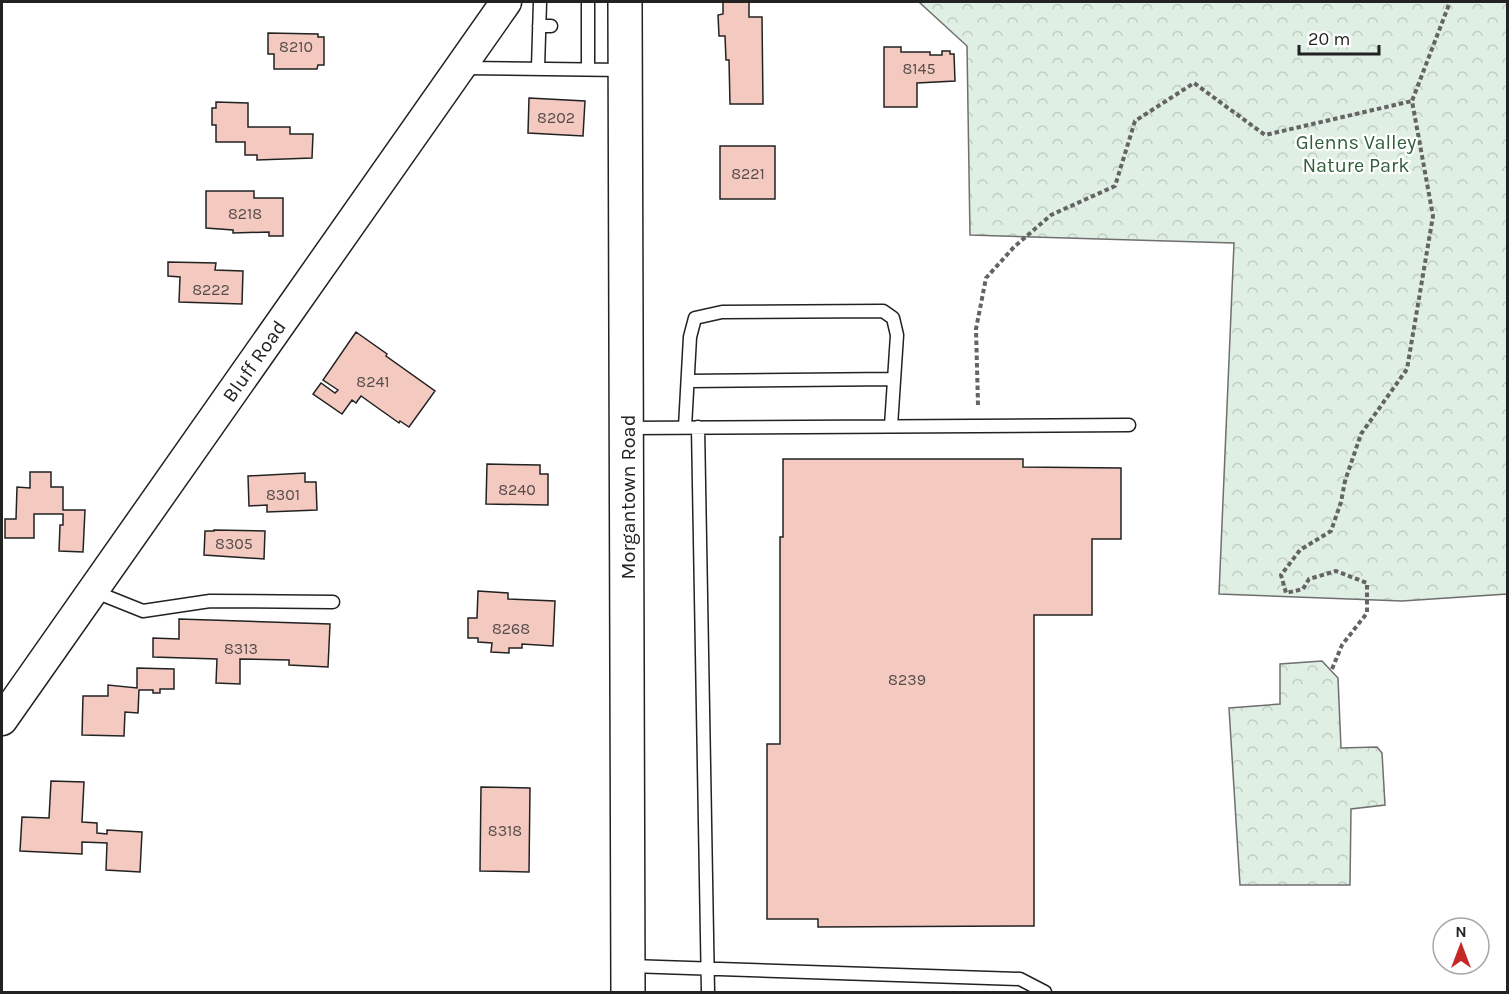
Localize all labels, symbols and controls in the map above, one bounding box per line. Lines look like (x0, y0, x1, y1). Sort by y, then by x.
scale bar (1299, 18, 1378, 56)
text: 20 m (1308, 28, 1350, 50)
house number: 8210 (279, 37, 313, 56)
house number: 8145 (902, 59, 936, 78)
house number: 8202 (537, 108, 575, 127)
park label: Glenns Valley Nature Park (1296, 131, 1416, 177)
house number: 8221 (731, 164, 765, 183)
house number: 8218 (228, 204, 262, 223)
house number: 8222 (192, 280, 230, 299)
street label: Bluff Road (218, 316, 291, 407)
house number: 8241 (356, 372, 390, 391)
street label: Morgantown Road (617, 415, 640, 579)
house number: 8240 (498, 480, 536, 499)
house number: 8301 (266, 485, 300, 504)
house number: 8305 (215, 534, 253, 553)
house number: 8268 (492, 619, 530, 638)
house number: 8313 (224, 639, 258, 658)
house number: 8239 (888, 670, 926, 689)
house number: 8318 (488, 821, 522, 840)
north arrow (1431, 916, 1491, 976)
text: N (1455, 922, 1467, 941)

